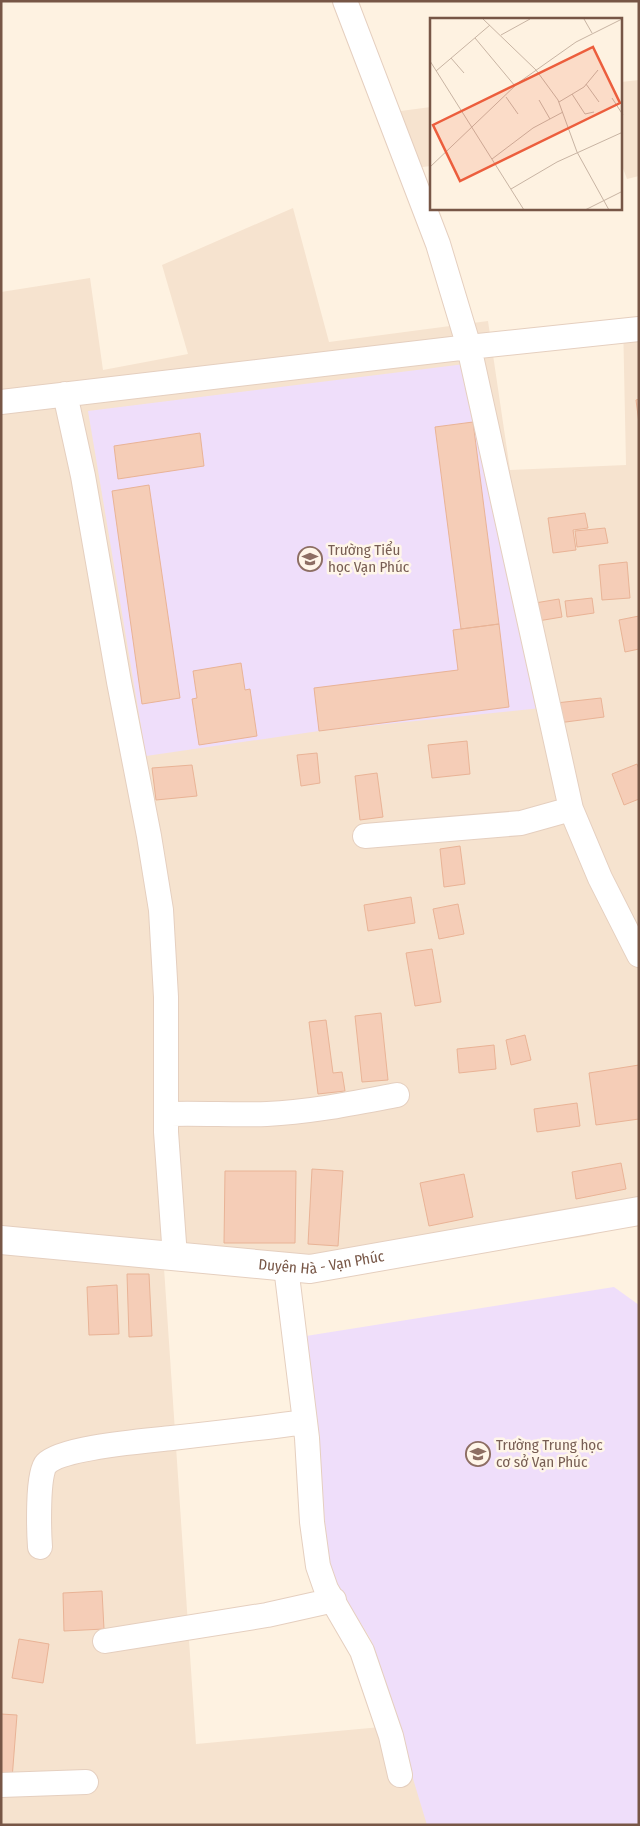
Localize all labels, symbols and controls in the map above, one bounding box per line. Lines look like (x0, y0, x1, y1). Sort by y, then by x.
inset map (430, 18, 622, 210)
place label: Trường Tiểu học Vạn Phúc (328, 541, 410, 576)
school or university icon: Trường Tiểu học Vạn Phúc (297, 546, 323, 572)
street label: Duyên Hà - Vạn Phúc (258, 1247, 386, 1278)
place label: Trường Trung học cơ sở Vạn Phúc (496, 1436, 603, 1471)
school or university icon: Trường Trung học cơ sở Vạn Phúc (465, 1441, 491, 1467)

